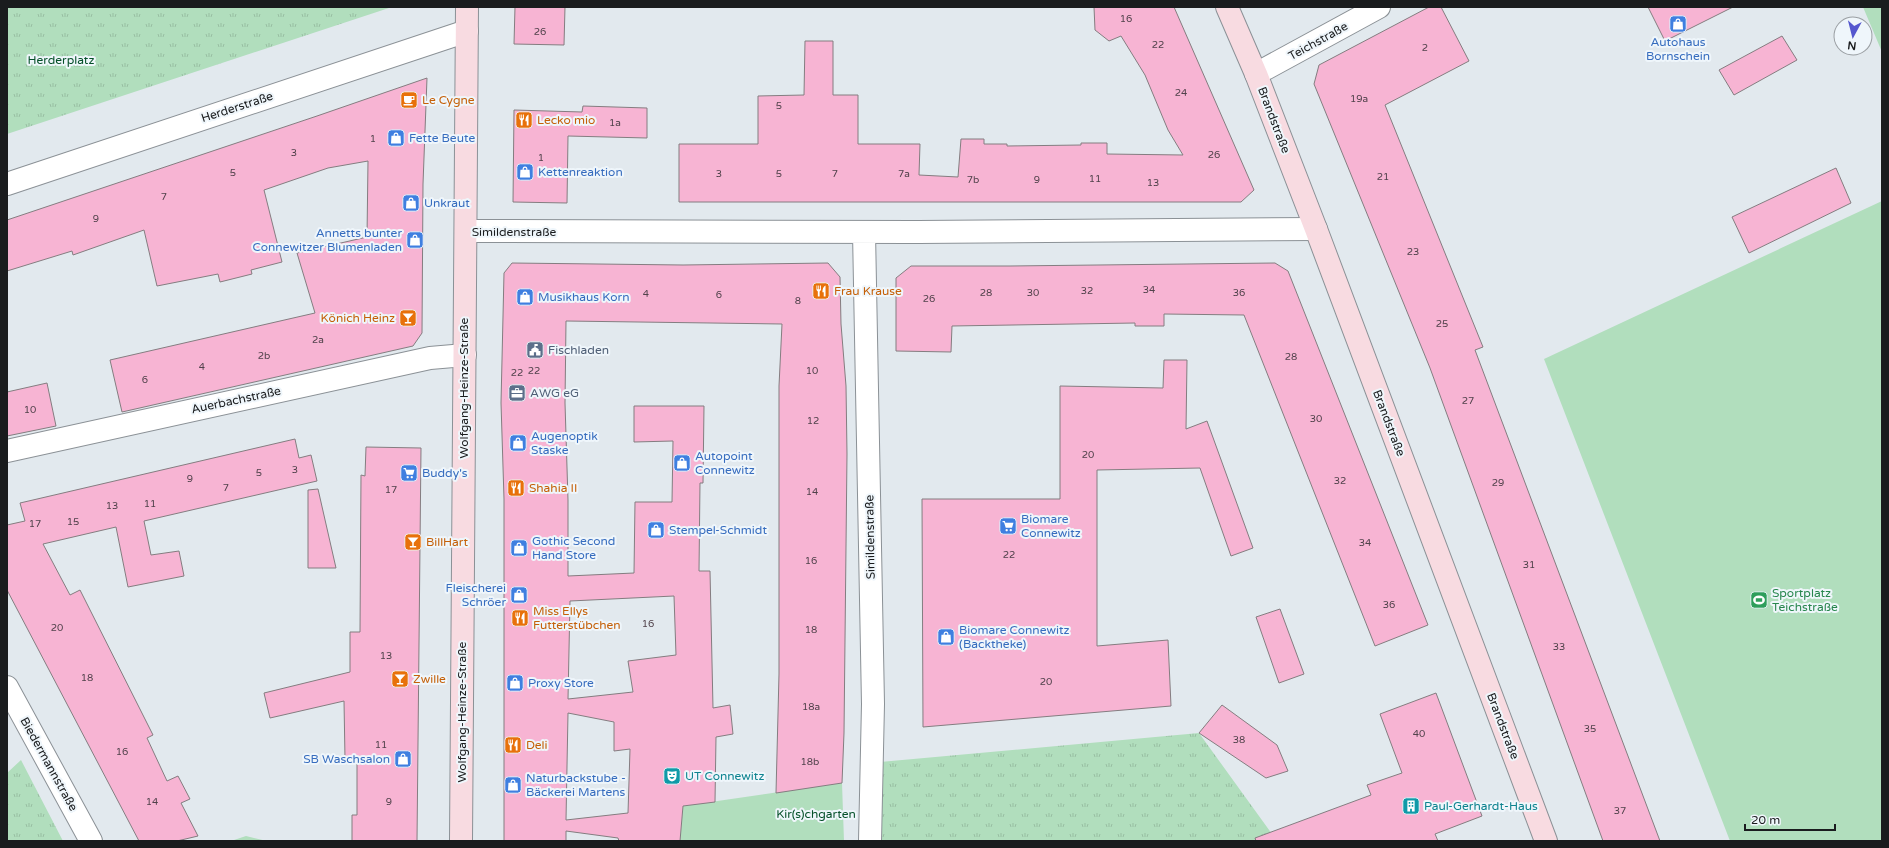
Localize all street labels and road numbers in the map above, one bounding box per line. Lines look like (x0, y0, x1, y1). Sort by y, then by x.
street label: Teichstraße (1286, 19, 1350, 63)
street label: Brandstraße (1255, 85, 1293, 155)
street label: Herderstraße (199, 89, 275, 125)
street label: Simildenstraße (472, 225, 557, 239)
street label: Wolfgang-Heinze-Straße (457, 317, 471, 458)
street label: Auerbachstraße (190, 384, 282, 416)
street label: Brandstraße (1370, 388, 1408, 458)
street label: Simildenstraße (862, 494, 878, 579)
street label: Wolfgang-Heinze-Straße (455, 641, 469, 782)
street label: Brandstraße (1484, 691, 1522, 761)
street label: Biedermannstraße (17, 715, 81, 814)

